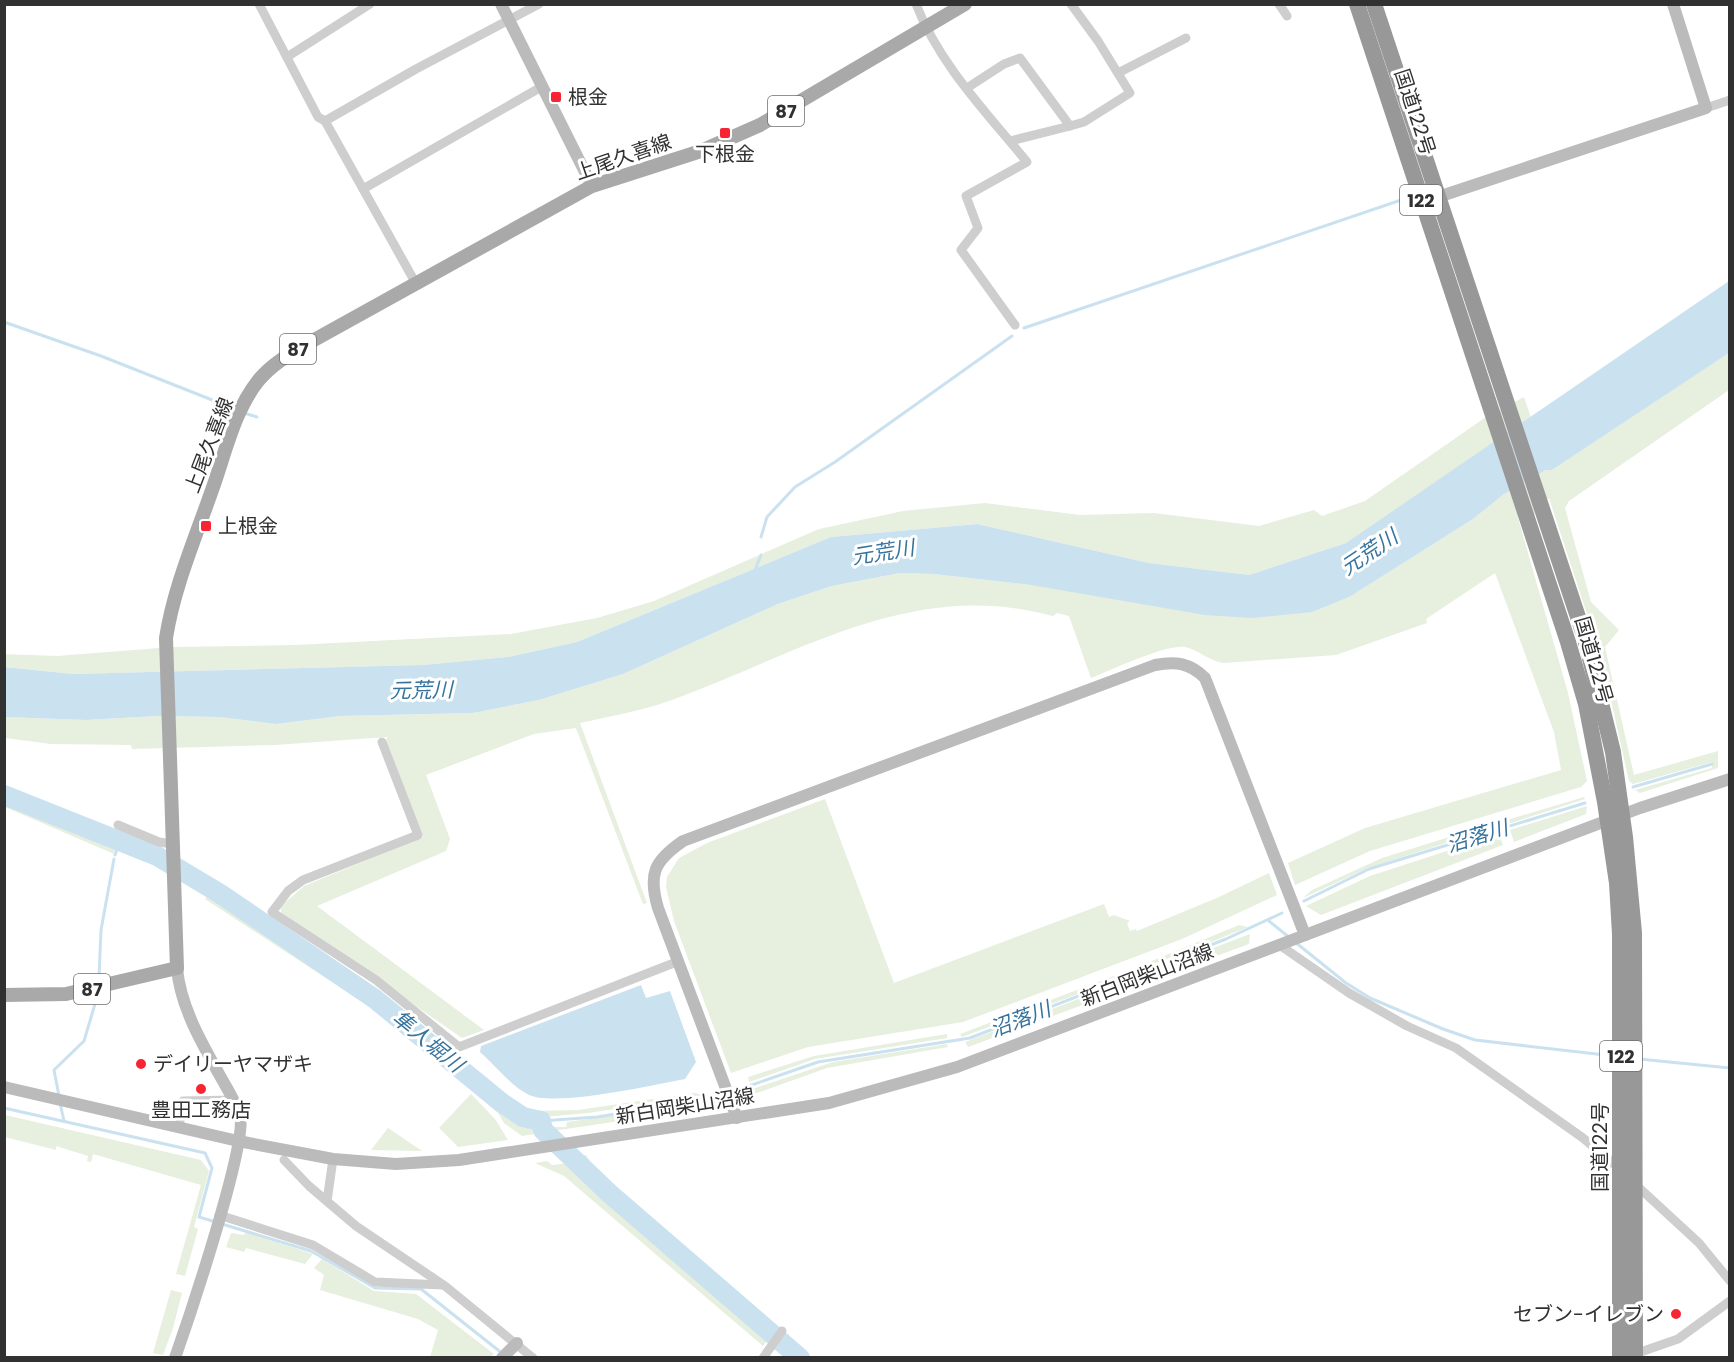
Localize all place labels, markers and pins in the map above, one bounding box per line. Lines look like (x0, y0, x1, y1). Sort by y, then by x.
place label: 根金 (568, 83, 608, 111)
marker: 根金 (549, 90, 563, 104)
marker: 下根金 (718, 126, 732, 140)
place label: 下根金 (695, 140, 755, 168)
place label: 上根金 (218, 512, 278, 540)
marker: 上根金 (199, 519, 213, 533)
place label: デイリーヤマザキ (153, 1050, 313, 1078)
marker: デイリーヤマザキ (134, 1057, 148, 1071)
marker: 豊田工務店 (194, 1082, 208, 1096)
place label: 豊田工務店 (151, 1096, 251, 1124)
place label: セブン-イレブン (1513, 1300, 1664, 1328)
marker: セブン-イレブン (1669, 1307, 1683, 1321)

